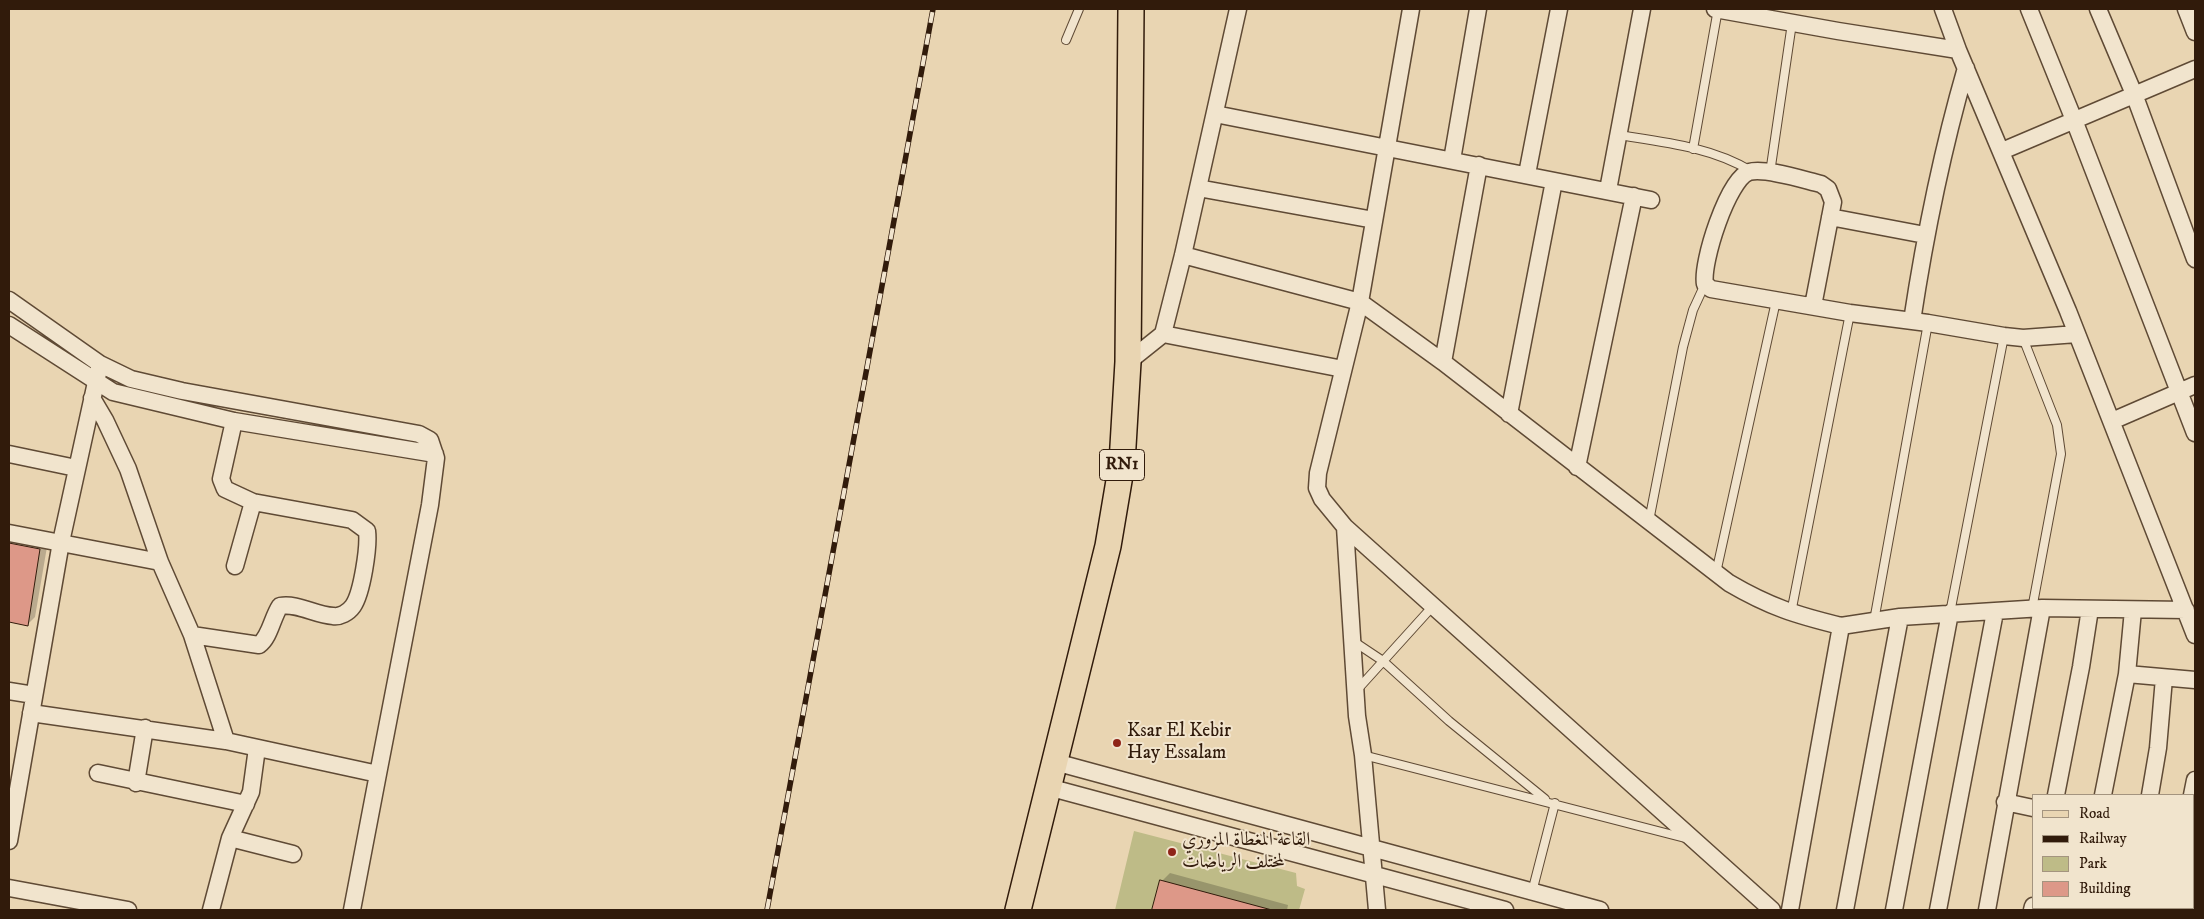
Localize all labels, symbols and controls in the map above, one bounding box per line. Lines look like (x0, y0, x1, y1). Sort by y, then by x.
road number: RN1 (1100, 450, 1144, 480)
place label: Ksar El Kebir Hay Essalam (1127, 721, 1231, 765)
marker: Ksar El Kebir Hay Essalam (1111, 737, 1123, 749)
legend (2032, 794, 2194, 909)
text: Road (2079, 804, 2110, 823)
text: Railway (2079, 829, 2127, 848)
place label: القاعة المغطاة المزوري لمختلف الرياضات (1182, 830, 1310, 874)
marker: القاعة المغطاة المزوري لمختلف الرياضات (1166, 846, 1178, 858)
text: Park (2079, 854, 2107, 873)
text: Building (2079, 879, 2131, 898)

